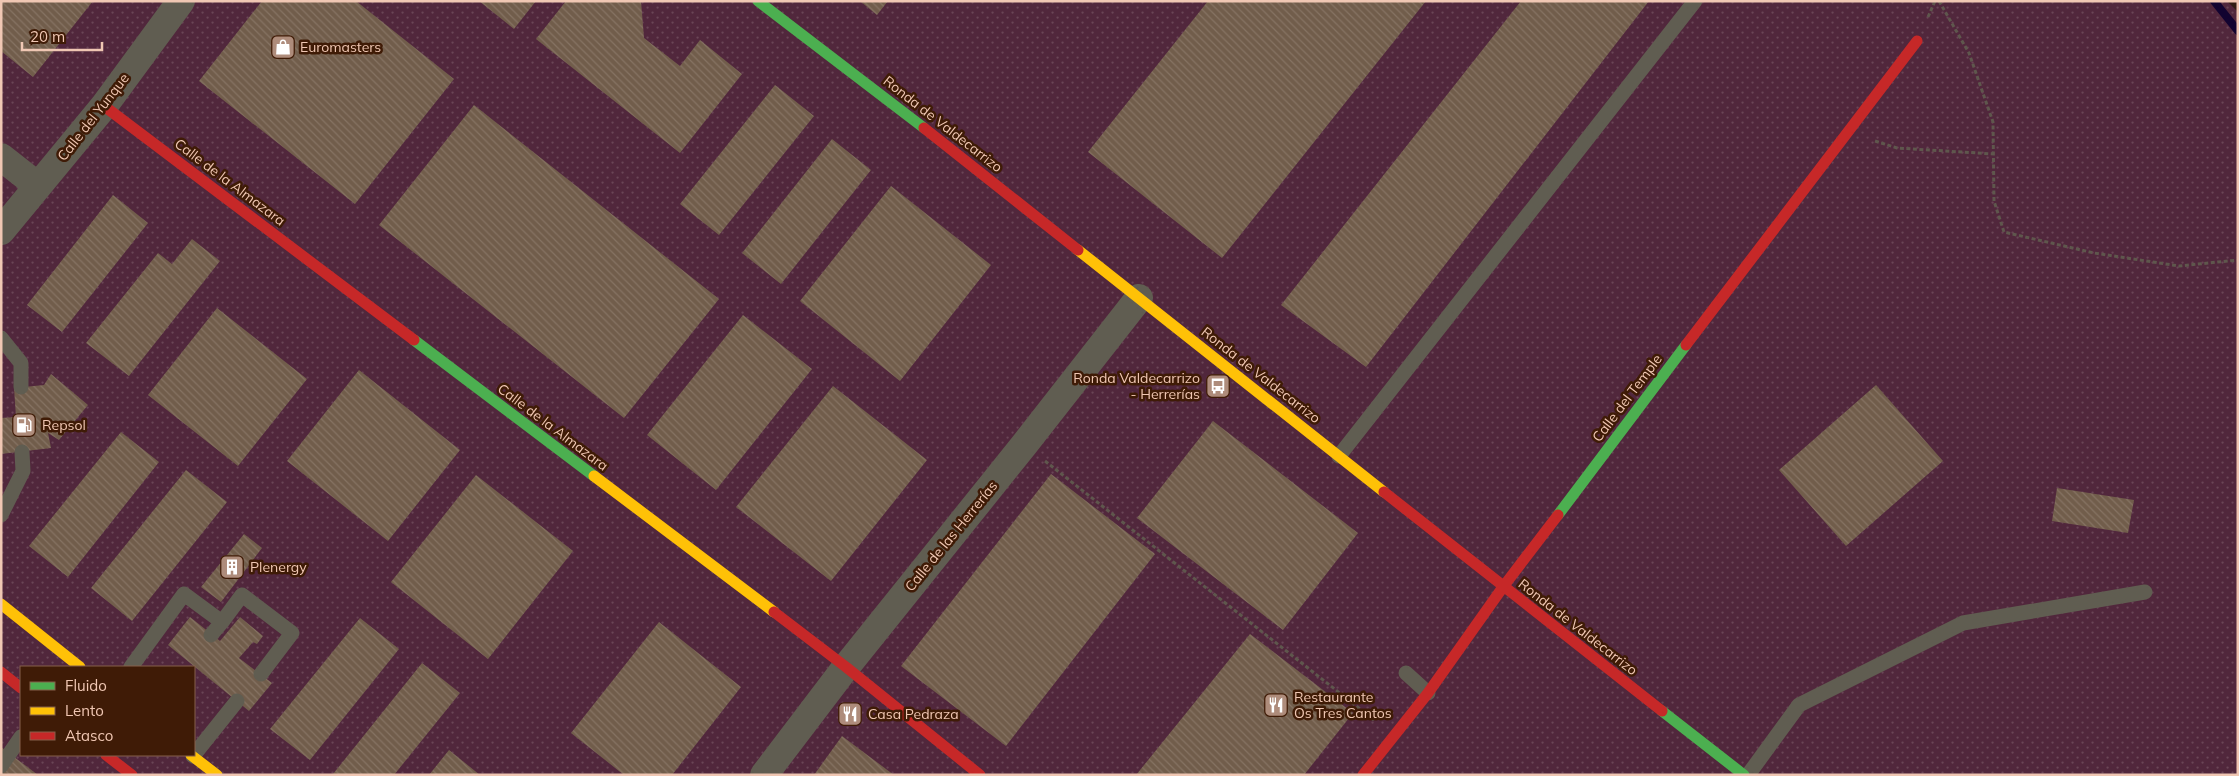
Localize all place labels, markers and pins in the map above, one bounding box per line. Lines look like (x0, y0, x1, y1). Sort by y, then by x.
shop icon: Euromasters (270, 34, 296, 60)
place label: Euromasters (300, 38, 381, 56)
place label: Ronda Valdecarrizo - Herrerías (1073, 369, 1200, 403)
bus stop icon: Ronda Valdecarrizo - Herrerías (1205, 373, 1231, 399)
fuel station icon: Repsol (11, 412, 37, 438)
place label: Repsol (42, 416, 86, 434)
building icon: Plenergy (219, 554, 245, 580)
place label: Plenergy (250, 558, 307, 576)
place label: Restaurante Os Tres Cantos (1294, 688, 1392, 722)
restaurant icon: Restaurante Os Tres Cantos (1263, 692, 1289, 718)
restaurant icon: Casa Pedraza (837, 701, 863, 727)
place label: Casa Pedraza (868, 705, 959, 723)

